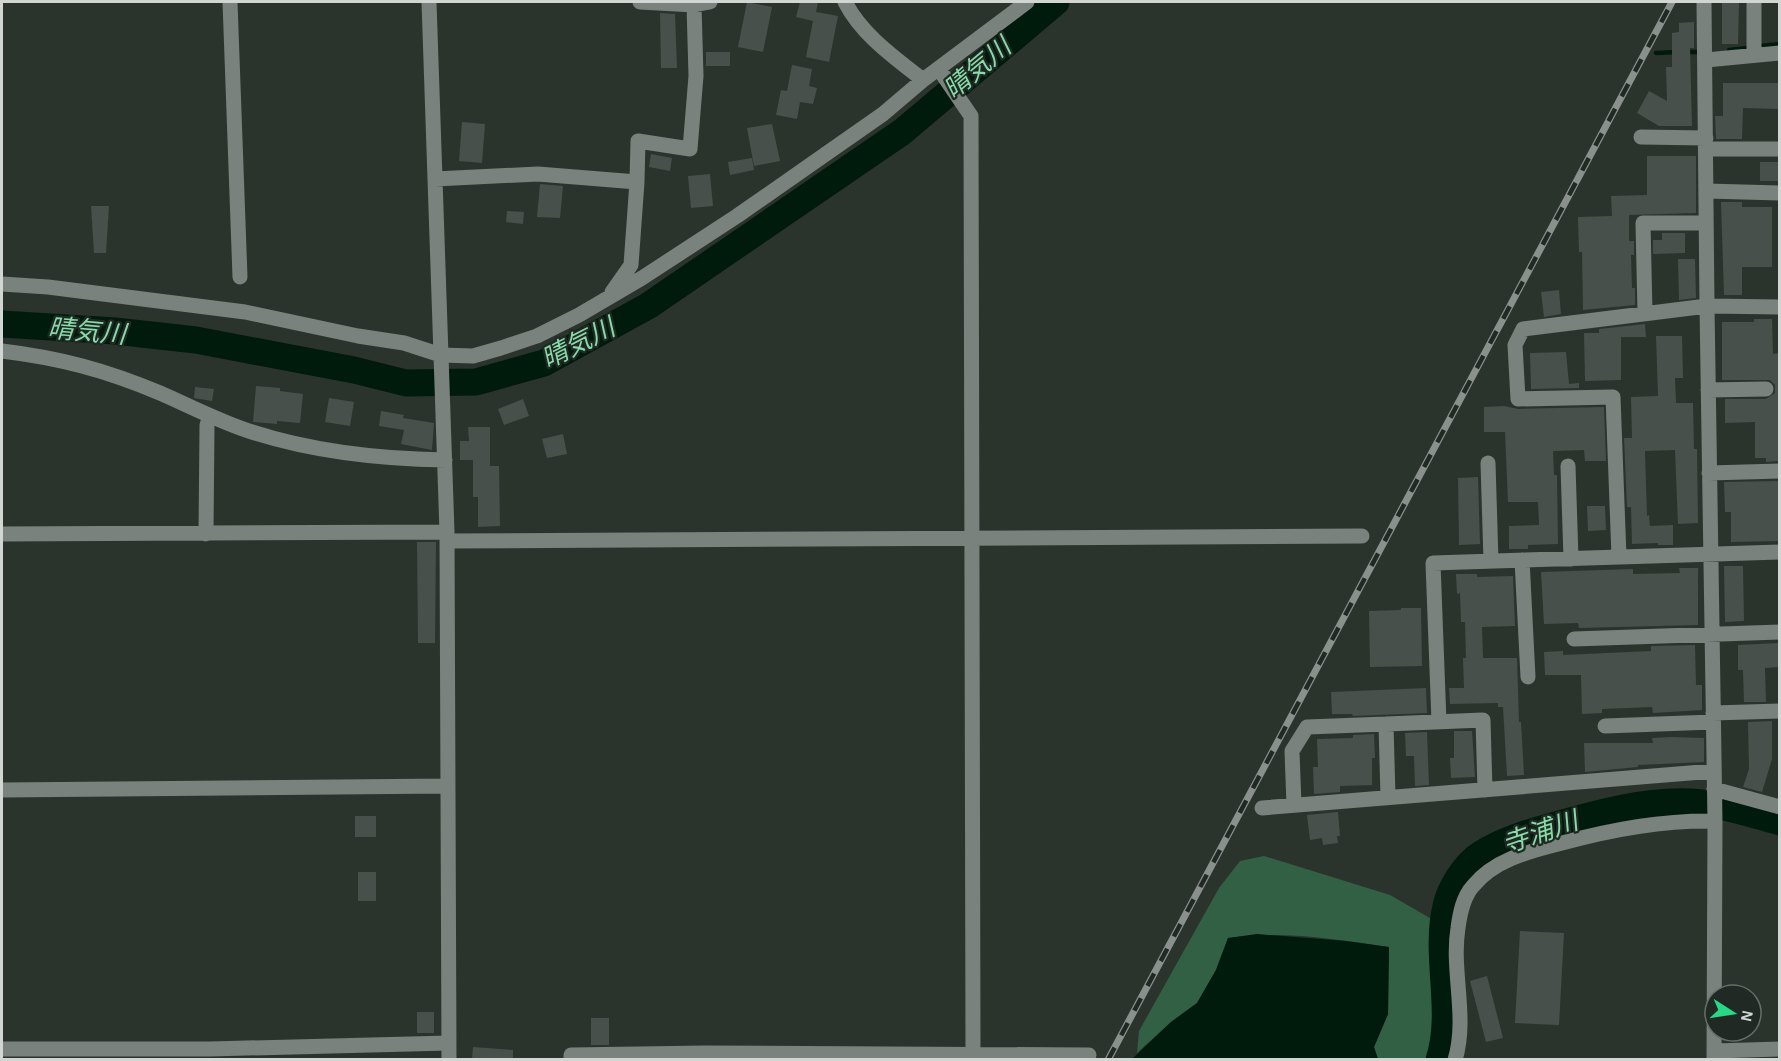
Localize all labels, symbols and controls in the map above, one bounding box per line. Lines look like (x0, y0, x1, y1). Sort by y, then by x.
water label: 晴気川 (939, 31, 1018, 104)
water label: 晴気川 (537, 312, 622, 373)
water label: 晴気川 (47, 315, 130, 349)
water label: 寺浦川 (1499, 806, 1584, 858)
north arrow (1703, 983, 1763, 1043)
text: N (1738, 1009, 1756, 1023)

